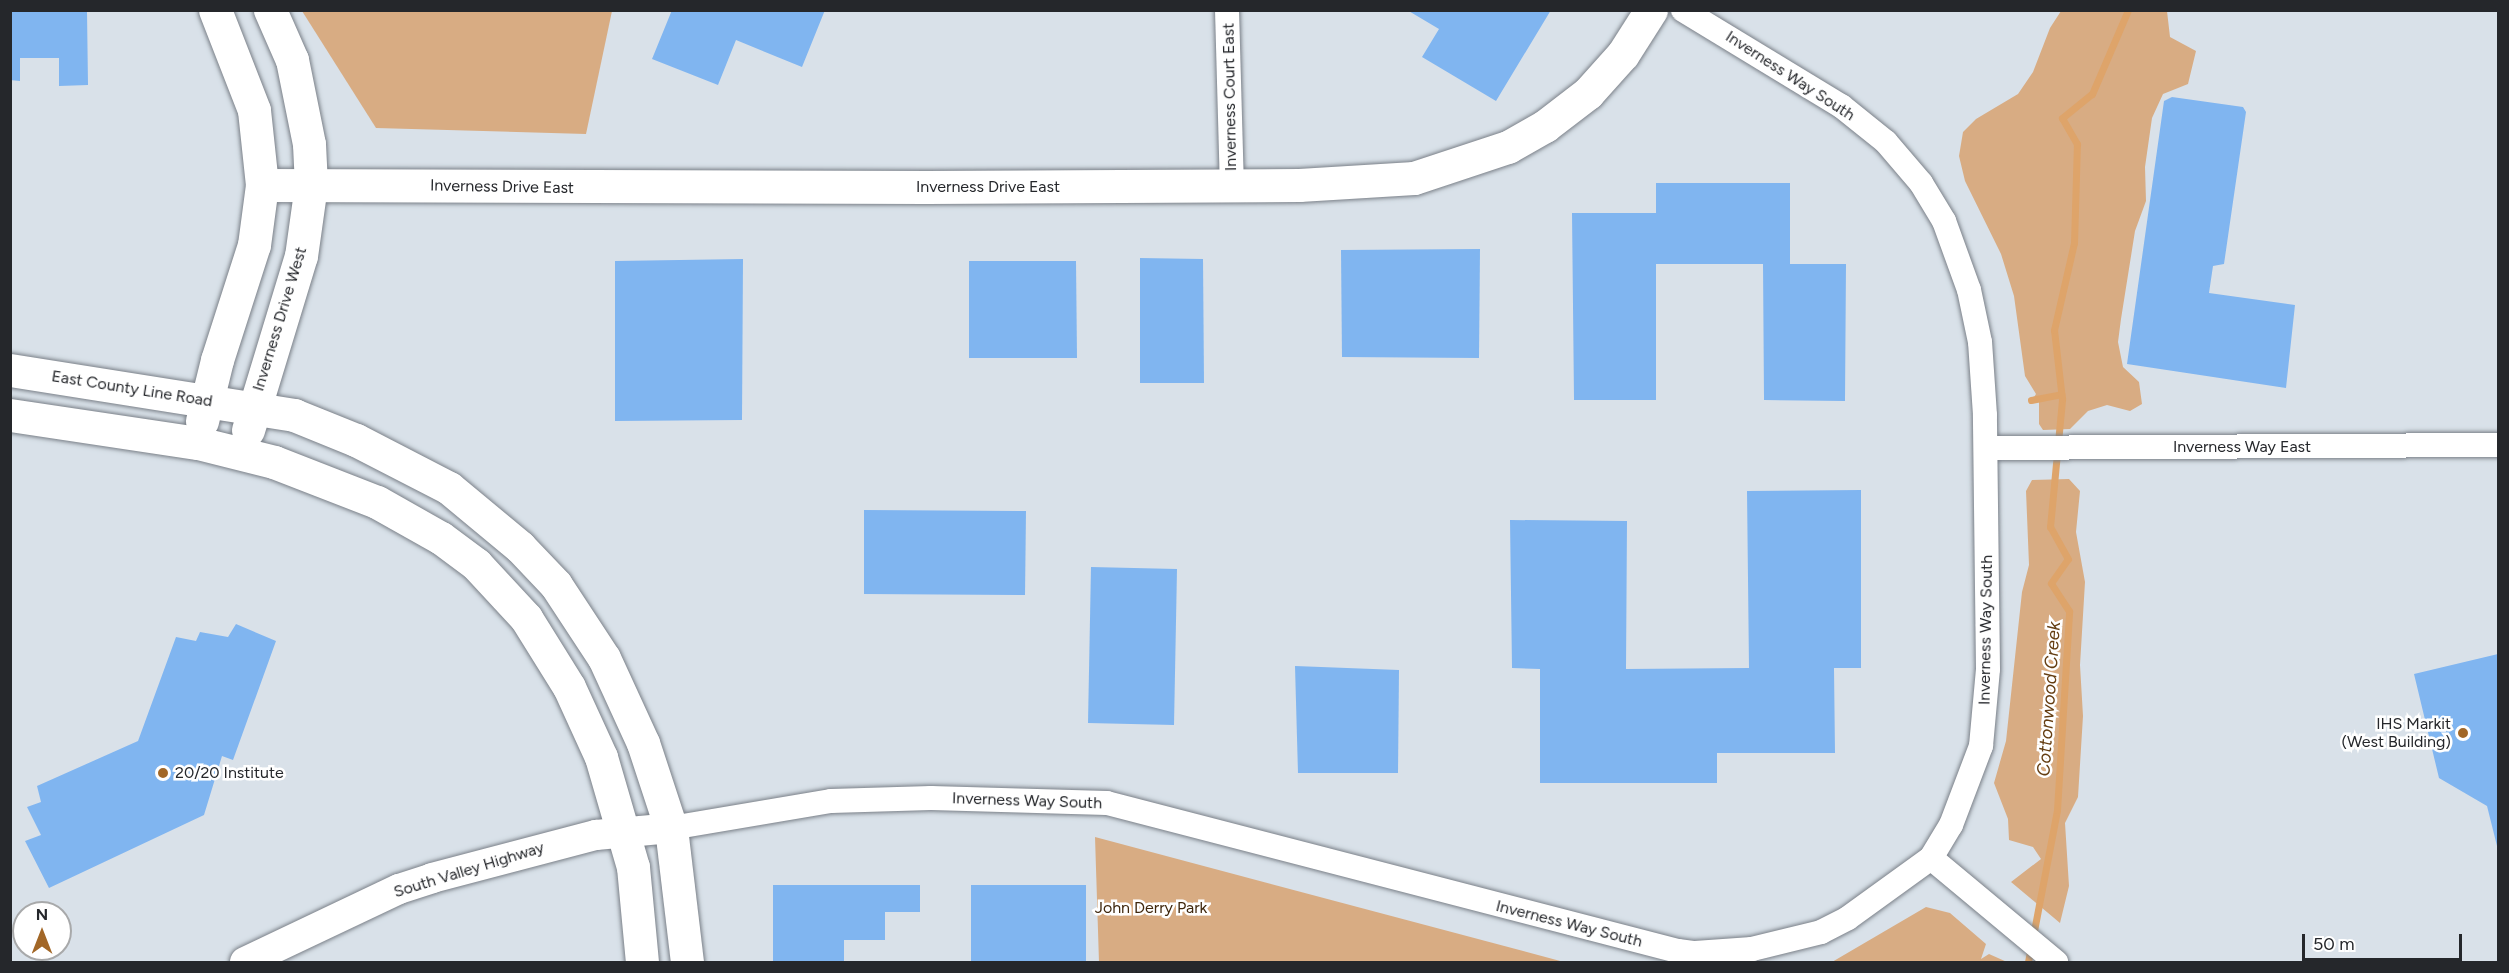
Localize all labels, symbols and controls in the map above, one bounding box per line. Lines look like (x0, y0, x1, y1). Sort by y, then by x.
street label: Inverness Court East (1219, 23, 1241, 171)
street label: Inverness Way South (1722, 27, 1858, 125)
street label: Inverness Drive East (430, 176, 574, 198)
street label: Inverness Drive East (916, 177, 1060, 197)
street label: Inverness Drive West (249, 245, 311, 393)
street label: East County Line Road (50, 367, 214, 411)
street label: Inverness Way East (2173, 437, 2311, 457)
street label: Inverness Way South (1975, 555, 1997, 705)
water label: Cottonwood Creek (2033, 621, 2065, 777)
place label: IHS Markit (West Building) (2341, 714, 2451, 752)
marker: IHS Markit (West Building) (2456, 726, 2470, 740)
place label: 20/20 Institute (175, 763, 284, 783)
marker: 20/20 Institute (156, 766, 170, 780)
street label: Inverness Way South (952, 789, 1102, 813)
street label: South Valley Highway (391, 838, 547, 902)
street label: Inverness Way South (1494, 897, 1644, 951)
park label: John Derry Park (1095, 898, 1207, 918)
north arrow (12, 901, 72, 961)
text: N (36, 905, 48, 924)
scale bar (2305, 922, 2466, 960)
text: 50 m (2313, 933, 2355, 955)

